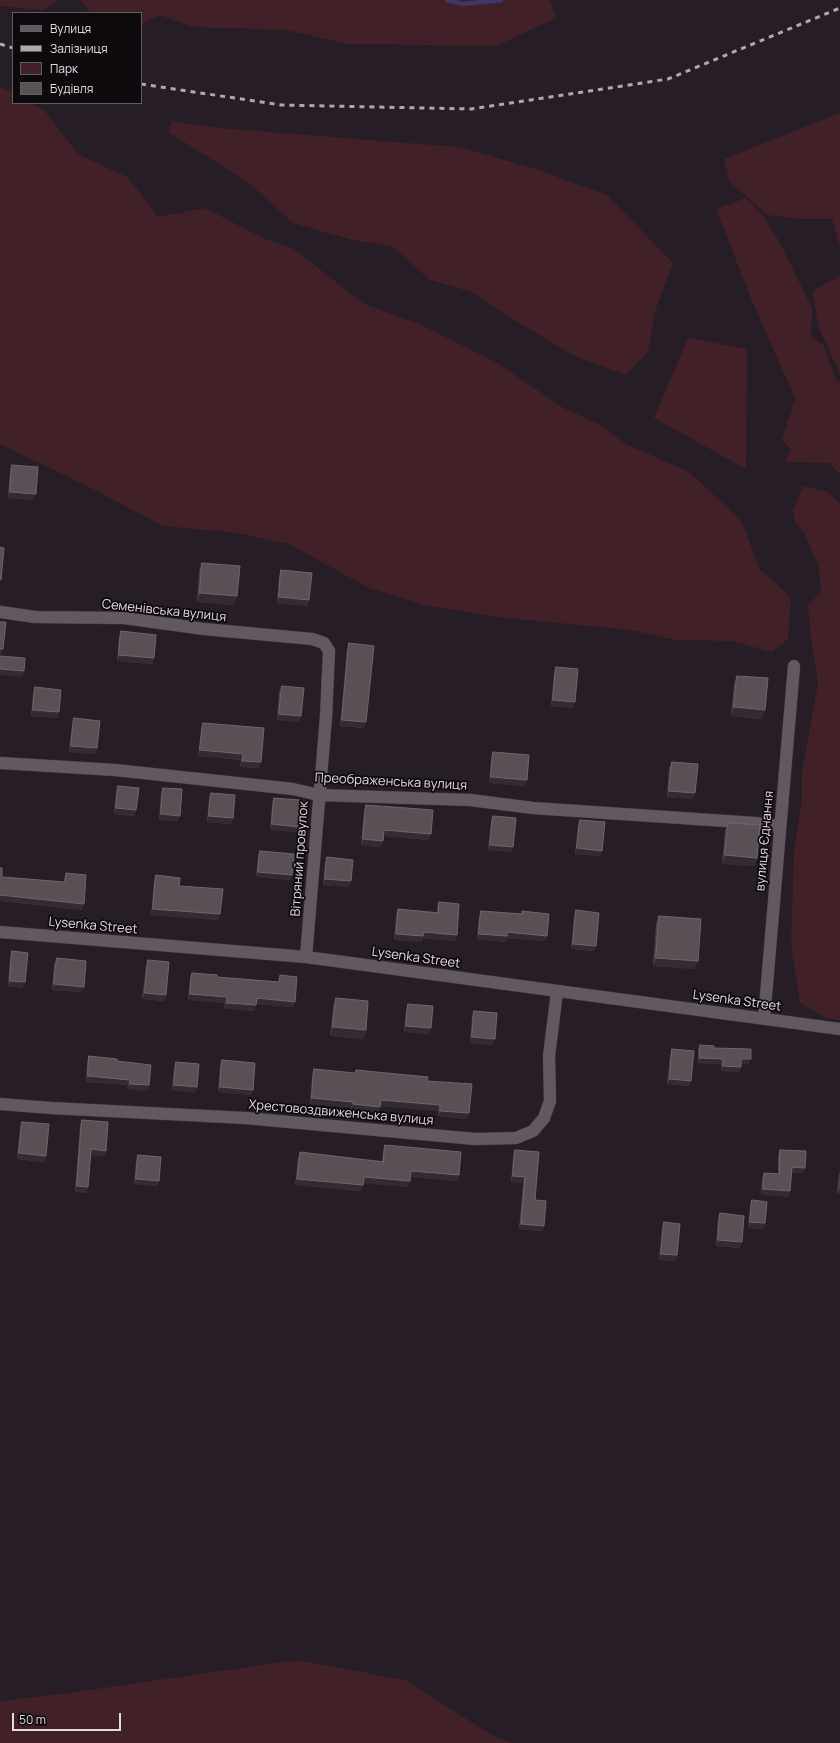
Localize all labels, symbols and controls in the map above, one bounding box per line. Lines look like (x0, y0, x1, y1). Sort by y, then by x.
legend (12, 12, 142, 104)
text: Вулиця (50, 20, 91, 37)
text: Залізниця (50, 40, 108, 57)
text: Парк (50, 60, 78, 77)
text: Будівля (50, 80, 93, 97)
street label: Семенівська вулиця (101, 597, 227, 625)
street label: Преображенська вулиця (314, 770, 468, 794)
street label: вулиця Єднання (753, 790, 777, 892)
street label: Вітряний провулок (288, 801, 312, 917)
street label: Lysenka Street (48, 914, 138, 938)
street label: Lysenka Street (371, 944, 461, 972)
street label: Lysenka Street (692, 987, 782, 1015)
street label: Хрестовоздвиженська вулиця (248, 1097, 434, 1129)
scale bar (14, 1705, 123, 1731)
text: 50 m (19, 1711, 46, 1728)

